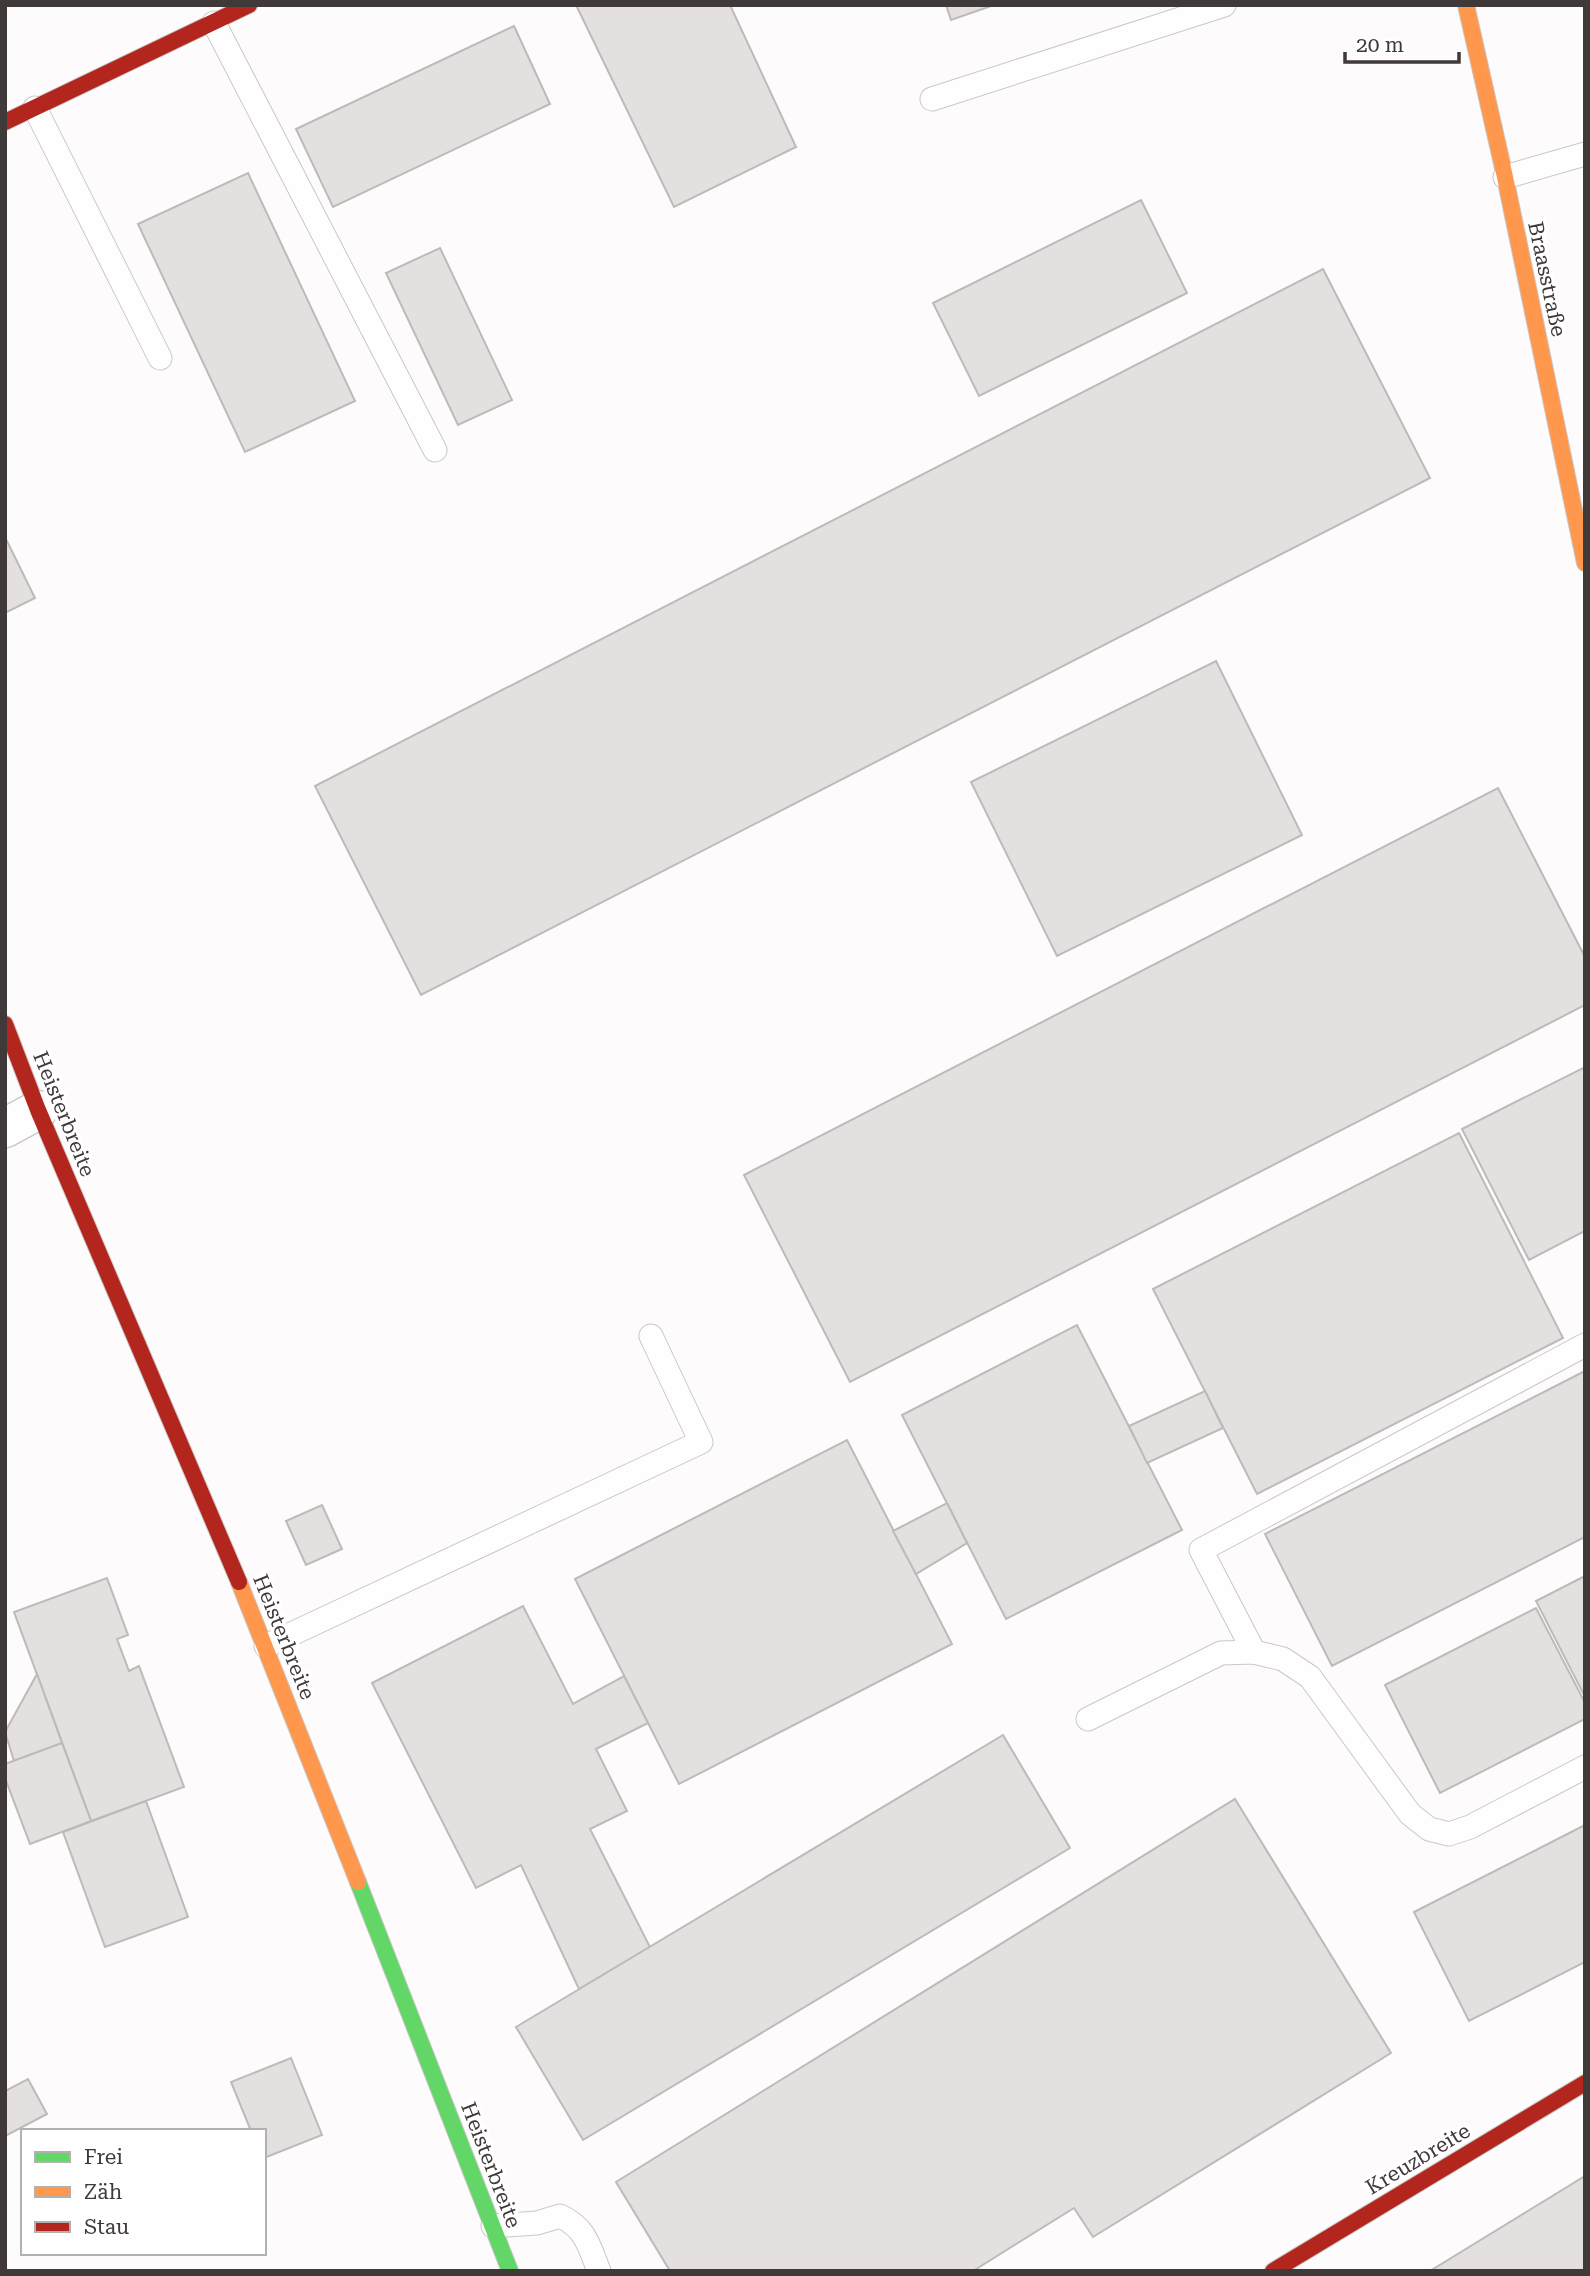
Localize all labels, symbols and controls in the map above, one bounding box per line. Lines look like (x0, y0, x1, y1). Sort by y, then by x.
scale bar (1345, 21, 1459, 65)
text: 20 m (1356, 33, 1404, 57)
street label: Braasstraße (1523, 219, 1571, 339)
street label: Heisterbreite (28, 1048, 100, 1180)
street label: Heisterbreite (248, 1571, 320, 1703)
street label: Heisterbreite (456, 2099, 526, 2231)
street label: Kreuzbreite (1361, 2118, 1475, 2200)
legend (21, 2129, 266, 2255)
text: Frei (84, 2145, 123, 2169)
text: Zäh (84, 2180, 123, 2204)
text: Stau (84, 2215, 129, 2239)

